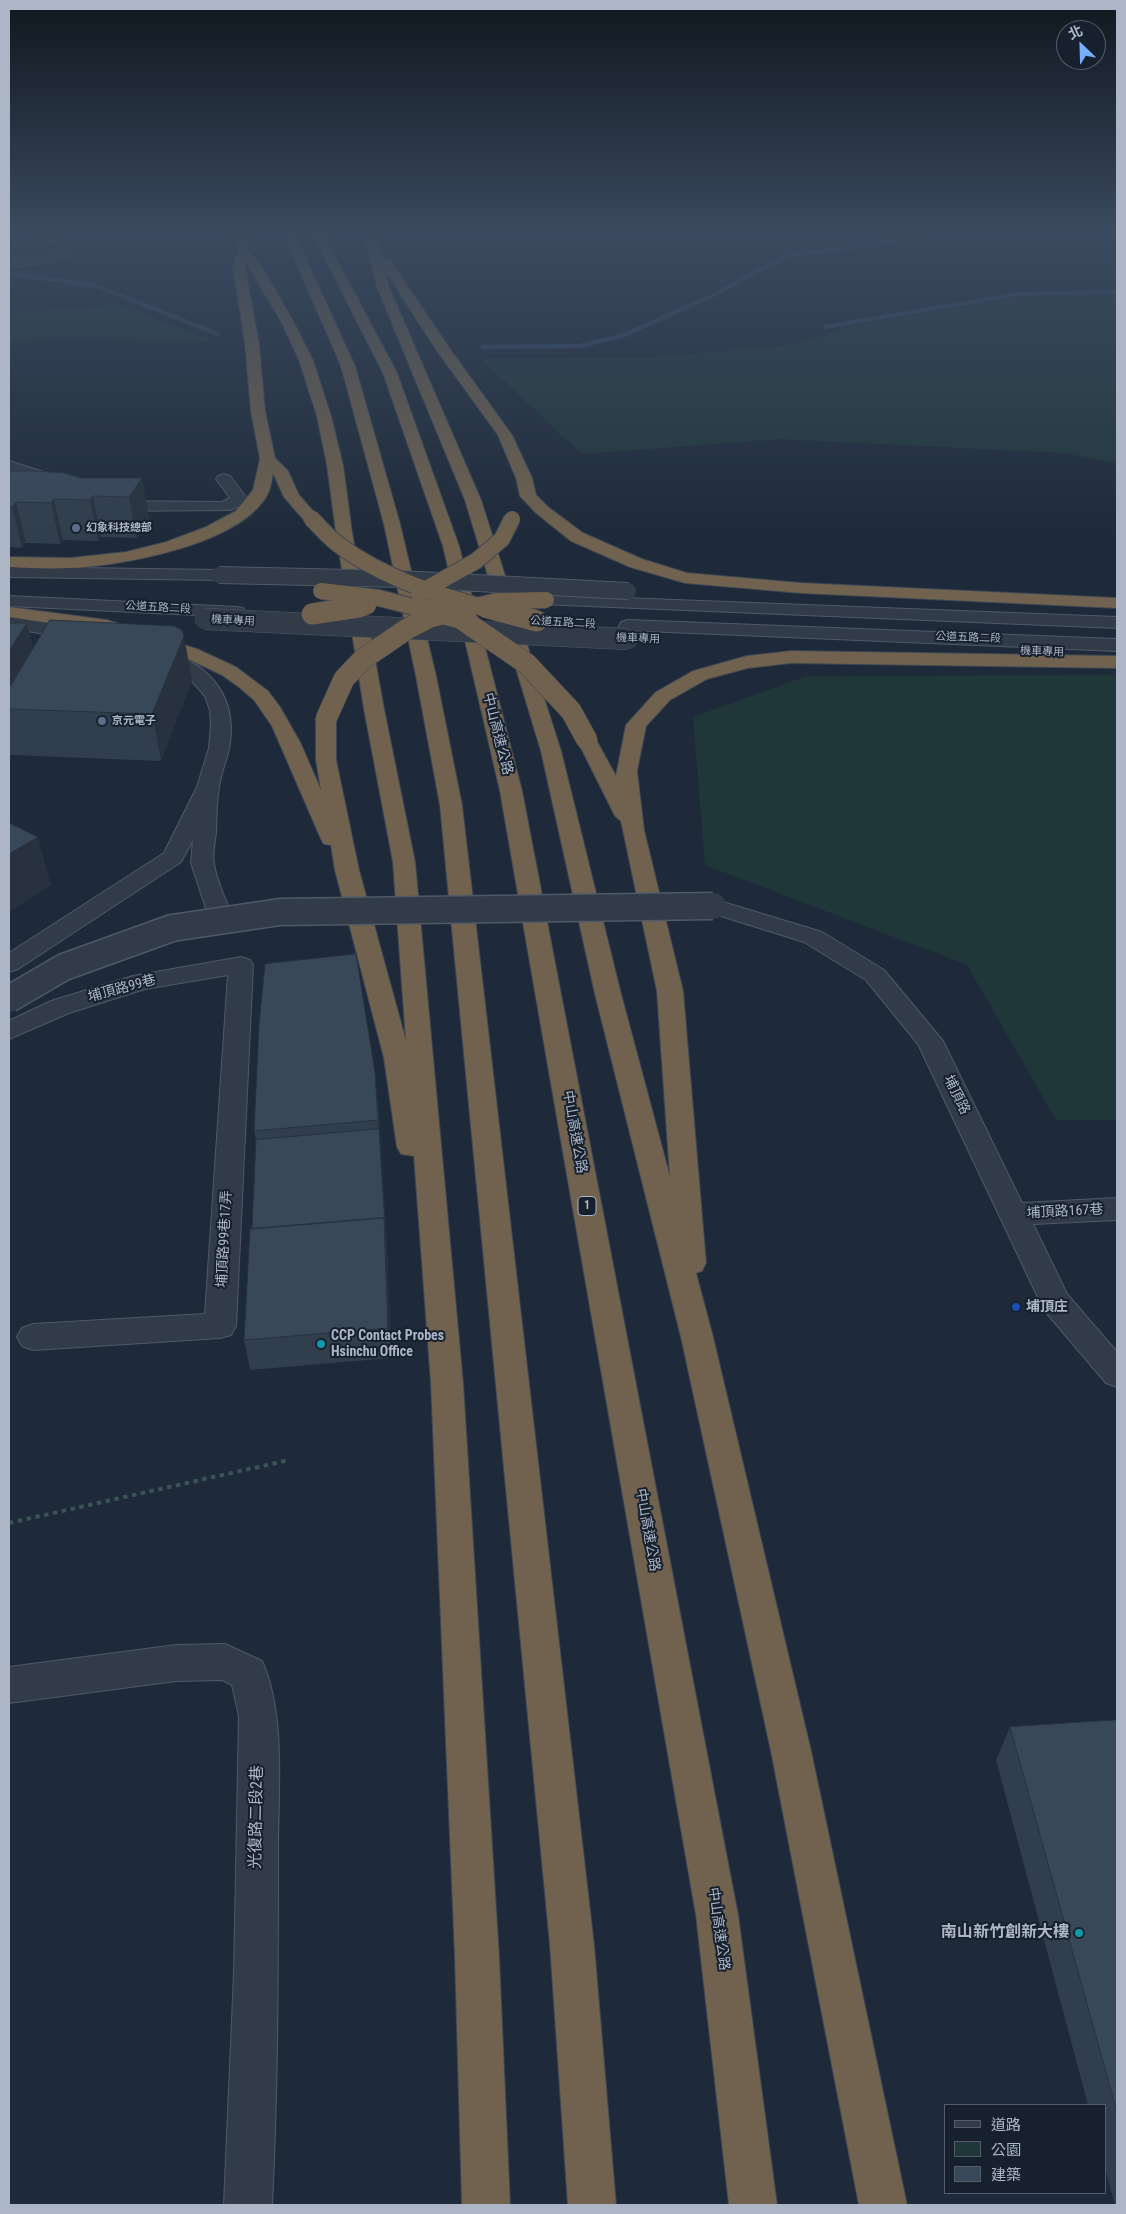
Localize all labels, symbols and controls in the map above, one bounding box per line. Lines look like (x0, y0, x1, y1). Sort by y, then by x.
north arrow (1056, 20, 1106, 70)
text: 北 (1066, 22, 1085, 42)
place label: 幻象科技總部 (86, 521, 152, 535)
marker: 幻象科技總部 (70, 522, 82, 534)
street label: 公道五路二段 (125, 600, 191, 616)
street label: 機車專用 (211, 613, 255, 629)
street label: 公道五路二段 (530, 615, 596, 631)
street label: 公道五路二段 (935, 630, 1001, 646)
street label: 機車專用 (616, 632, 660, 646)
street label: 機車專用 (1020, 645, 1064, 659)
street label: 中山高速公路 (479, 691, 515, 777)
place label: 京元電子 (112, 714, 156, 728)
marker: 京元電子 (96, 715, 108, 727)
street label: 埔頂路99巷 (86, 972, 158, 1006)
street label: 埔頂路 (939, 1072, 973, 1118)
street label: 中山高速公路 (558, 1089, 590, 1175)
street label: 埔頂路99巷17弄 (214, 1190, 236, 1288)
road number: 1 (578, 1196, 596, 1216)
street label: 埔頂路167巷 (1026, 1202, 1104, 1222)
place label: 埔頂庄 (1026, 1299, 1068, 1315)
marker: 埔頂庄 (1010, 1301, 1022, 1313)
place label: CCP Contact Probes Hsinchu Office (331, 1328, 444, 1360)
marker: CCP Contact Probes Hsinchu Office (315, 1338, 327, 1350)
street label: 中山高速公路 (631, 1487, 663, 1573)
street label: 光復路二段2巷 (246, 1765, 268, 1869)
street label: 中山高速公路 (704, 1886, 732, 1972)
place label: 南山新竹創新大樓 (941, 1923, 1069, 1943)
marker: 南山新竹創新大樓 (1073, 1927, 1085, 1939)
legend (944, 2104, 1106, 2194)
text: 道路 (991, 2116, 1021, 2134)
text: 公園 (991, 2141, 1021, 2159)
text: 建築 (991, 2166, 1021, 2184)

